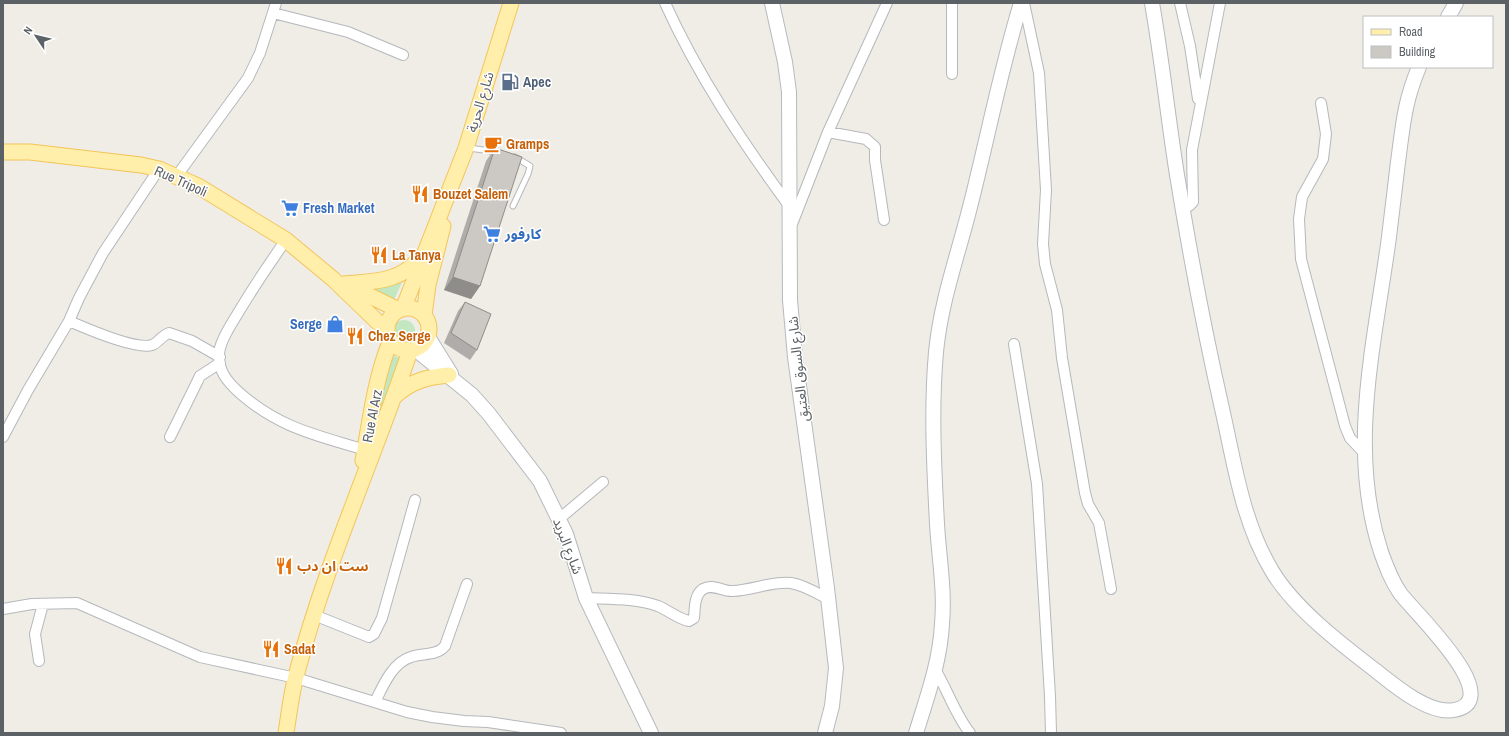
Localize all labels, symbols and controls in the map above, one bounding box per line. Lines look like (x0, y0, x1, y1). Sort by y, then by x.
north arrow (16, 16, 56, 56)
legend (1363, 16, 1493, 68)
text: N (20, 24, 35, 37)
text: Road (1399, 24, 1423, 40)
text: Building (1399, 44, 1436, 60)
street label: شارع الحرية (462, 69, 500, 135)
fuel station icon: Apec (500, 72, 520, 92)
place label: Apec (523, 73, 551, 91)
cafe icon: Gramps (483, 134, 503, 154)
place label: Gramps (506, 135, 549, 153)
street label: Rue Tripoli (152, 161, 210, 201)
restaurant icon: Bouzet Salem (410, 184, 430, 204)
place label: Bouzet Salem (433, 185, 508, 203)
supermarket icon: Fresh Market (280, 198, 300, 218)
place label: Fresh Market (303, 199, 375, 217)
supermarket icon: كارفور (482, 224, 502, 244)
place label: كارفور (504, 225, 542, 243)
restaurant icon: La Tanya (369, 245, 389, 265)
place label: La Tanya (392, 246, 442, 264)
shop icon: Serge (325, 314, 345, 334)
place label: Serge (290, 315, 322, 333)
street label: شارع السوق العتيق (784, 315, 814, 423)
restaurant icon: Chez Serge (345, 326, 365, 346)
place label: Chez Serge (368, 327, 431, 345)
street label: Rue Al Arz (358, 388, 386, 444)
street label: شارع البريد (547, 515, 587, 578)
restaurant icon: ست ان دب (274, 556, 294, 576)
place label: ست ان دب (297, 557, 368, 575)
restaurant icon: Sadat (261, 639, 281, 659)
place label: Sadat (284, 640, 315, 658)

